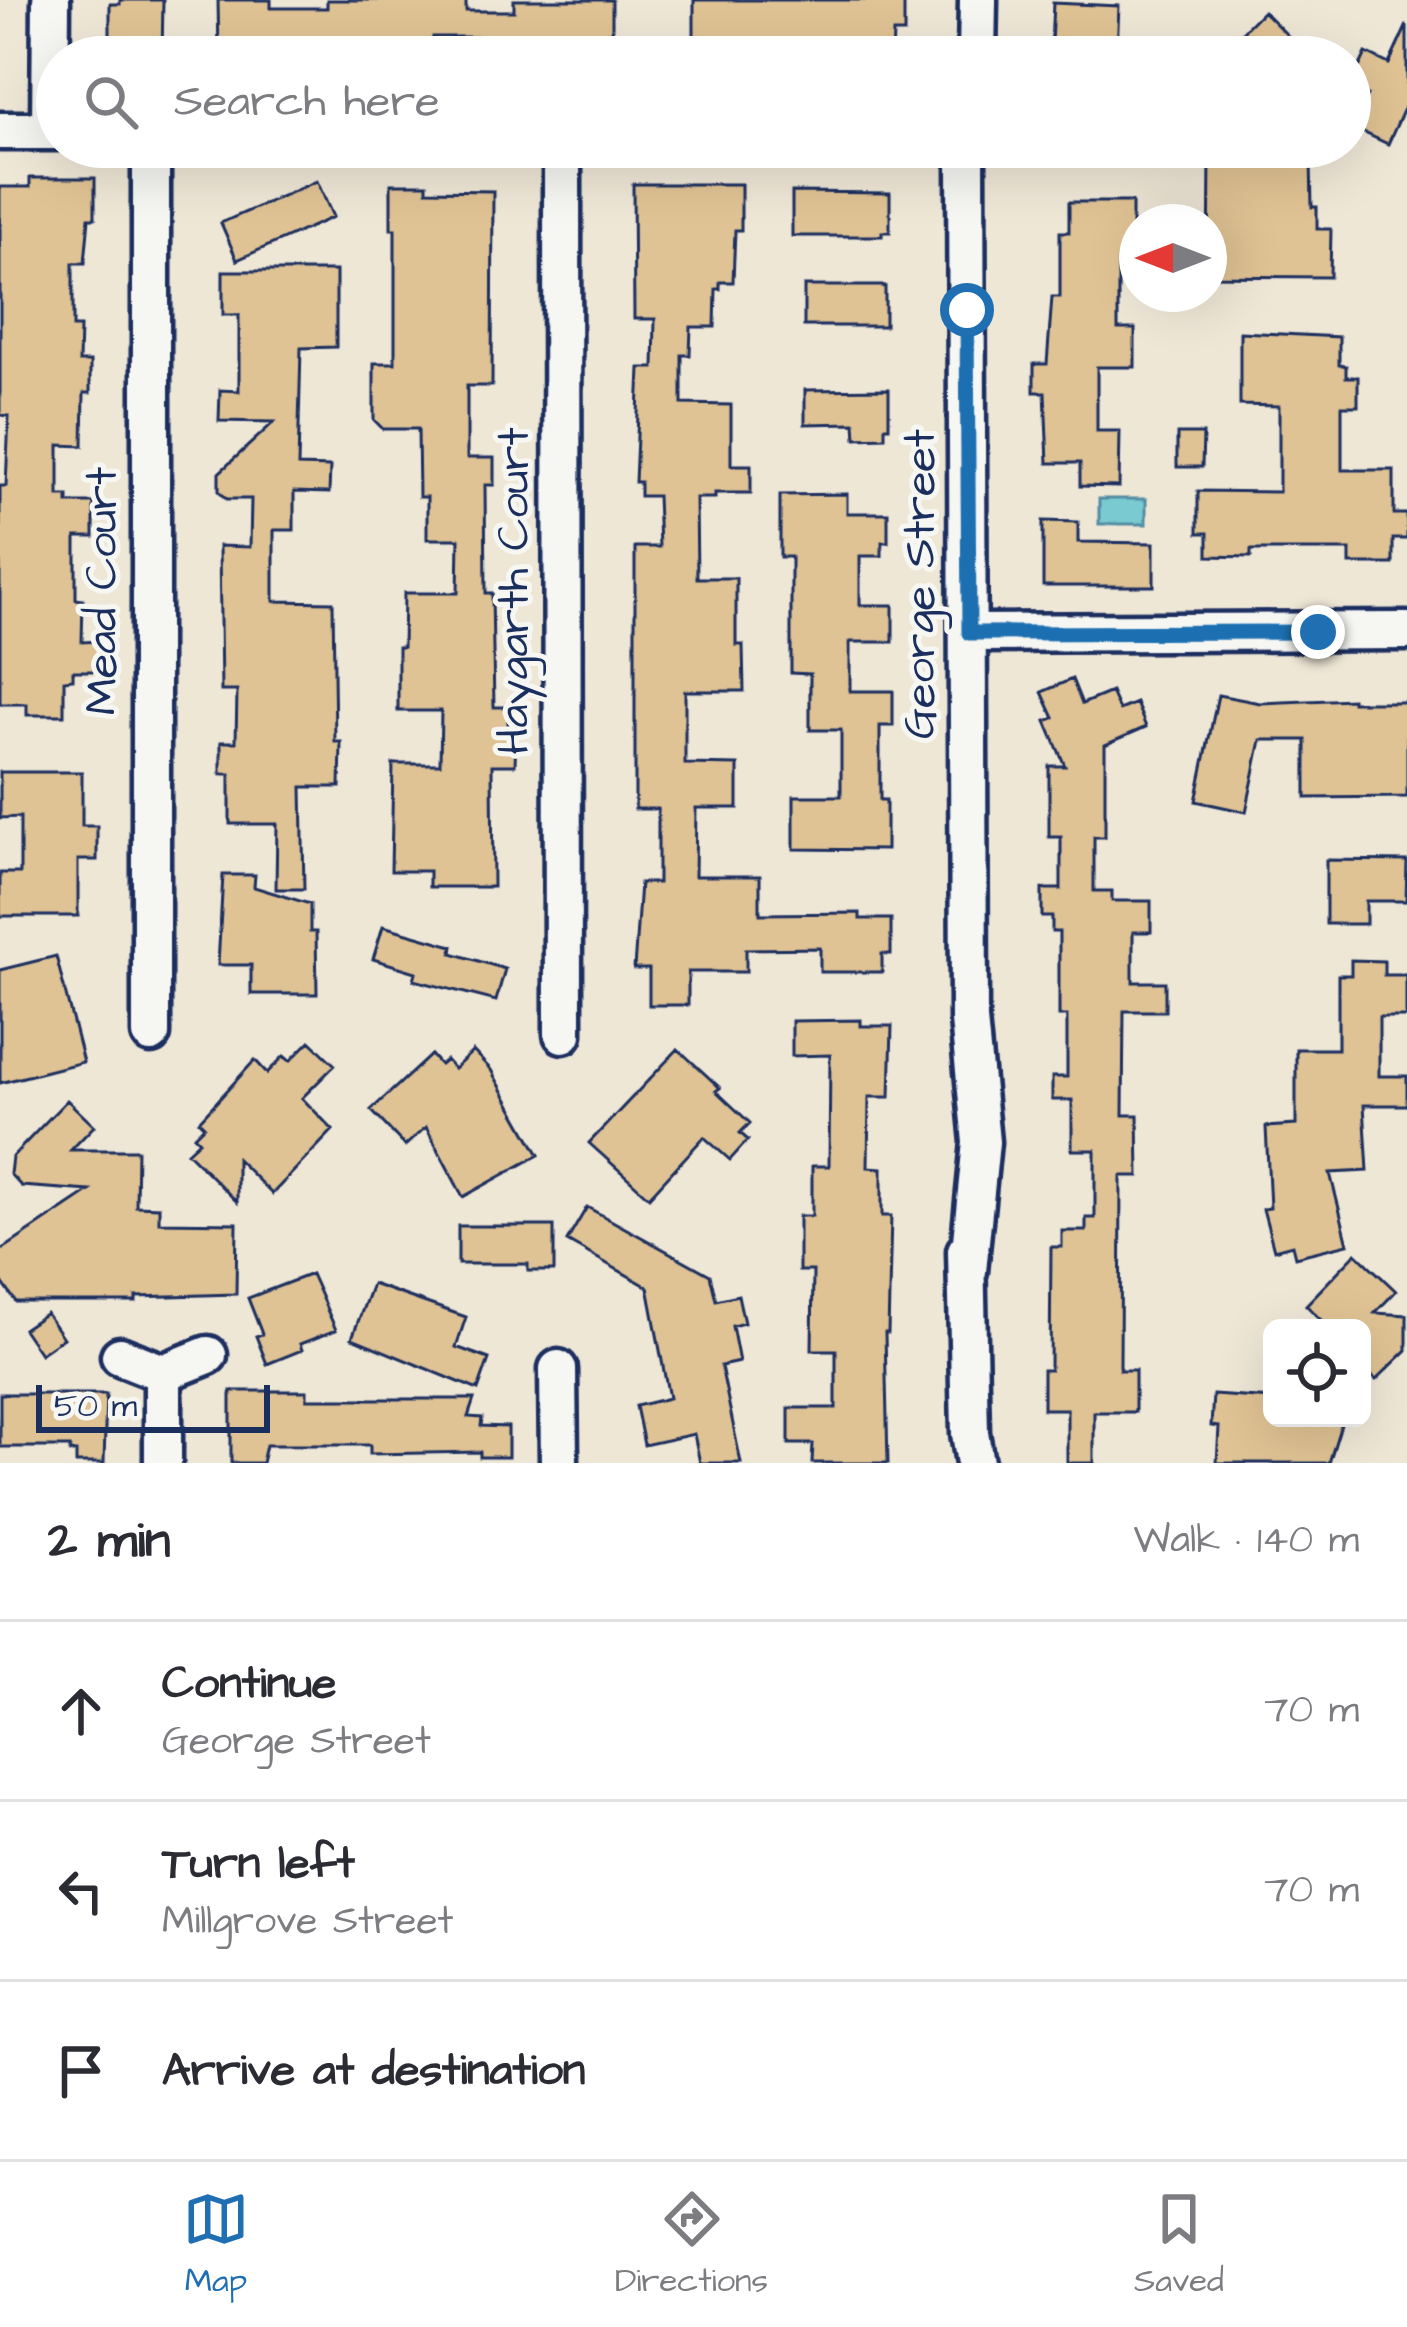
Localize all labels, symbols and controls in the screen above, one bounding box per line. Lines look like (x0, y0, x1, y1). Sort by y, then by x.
search box (36, 36, 1371, 168)
icon: search (78, 69, 144, 135)
text: Search here (174, 71, 440, 133)
north arrow (1119, 204, 1227, 312)
route start (940, 283, 994, 337)
street label: Haygarth Court (484, 427, 547, 755)
street label: George Street (890, 429, 952, 739)
street label: Mead Court (72, 467, 134, 715)
route end (1291, 605, 1345, 659)
map controls (1263, 1319, 1371, 1427)
button: locate (1263, 1319, 1371, 1427)
scale bar (36, 1379, 270, 1432)
text: 50 m (54, 1383, 137, 1429)
text: 2 min (48, 1506, 171, 1577)
text: Walk · 140 m (1134, 1514, 1359, 1568)
text: Continue (162, 1653, 336, 1715)
icon: ahead (48, 1678, 114, 1744)
text: 70 m (1264, 1684, 1359, 1738)
text: George Street (162, 1715, 431, 1769)
text: Turn left (162, 1833, 355, 1895)
icon: left (48, 1858, 114, 1924)
text: 70 m (1264, 1864, 1359, 1918)
text: Millgrove Street (162, 1895, 453, 1949)
icon: arrive (48, 2038, 114, 2104)
text: Arrive at destination (162, 2040, 585, 2102)
tab: Map (183, 2186, 249, 2304)
tab: Directions (615, 2186, 768, 2304)
tab: Saved (1134, 2186, 1224, 2304)

